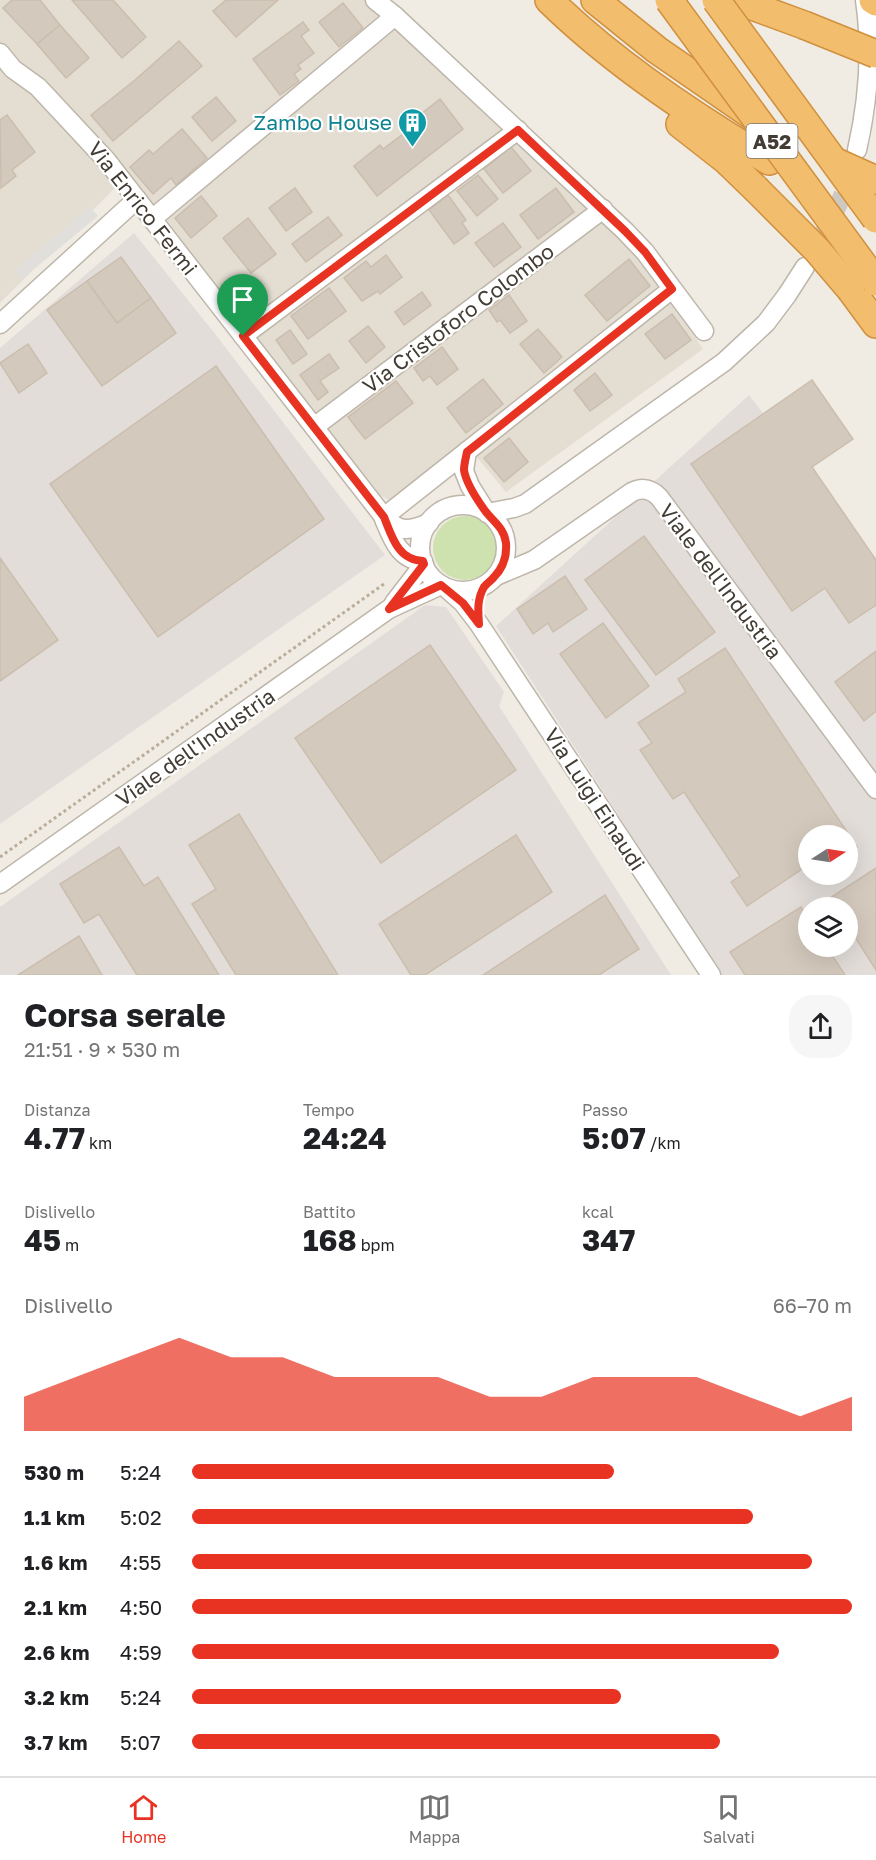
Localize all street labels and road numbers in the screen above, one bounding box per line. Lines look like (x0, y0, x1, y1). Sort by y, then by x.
road number: A52 (746, 124, 798, 158)
street label: Via Enrico Fermi (83, 136, 203, 280)
street label: Via Cristoforo Colombo (357, 238, 559, 398)
street label: Viale dell'Industria (654, 498, 788, 664)
street label: Viale dell'Industria (110, 682, 280, 812)
street label: Via Luigi Einaudi (539, 723, 651, 875)

